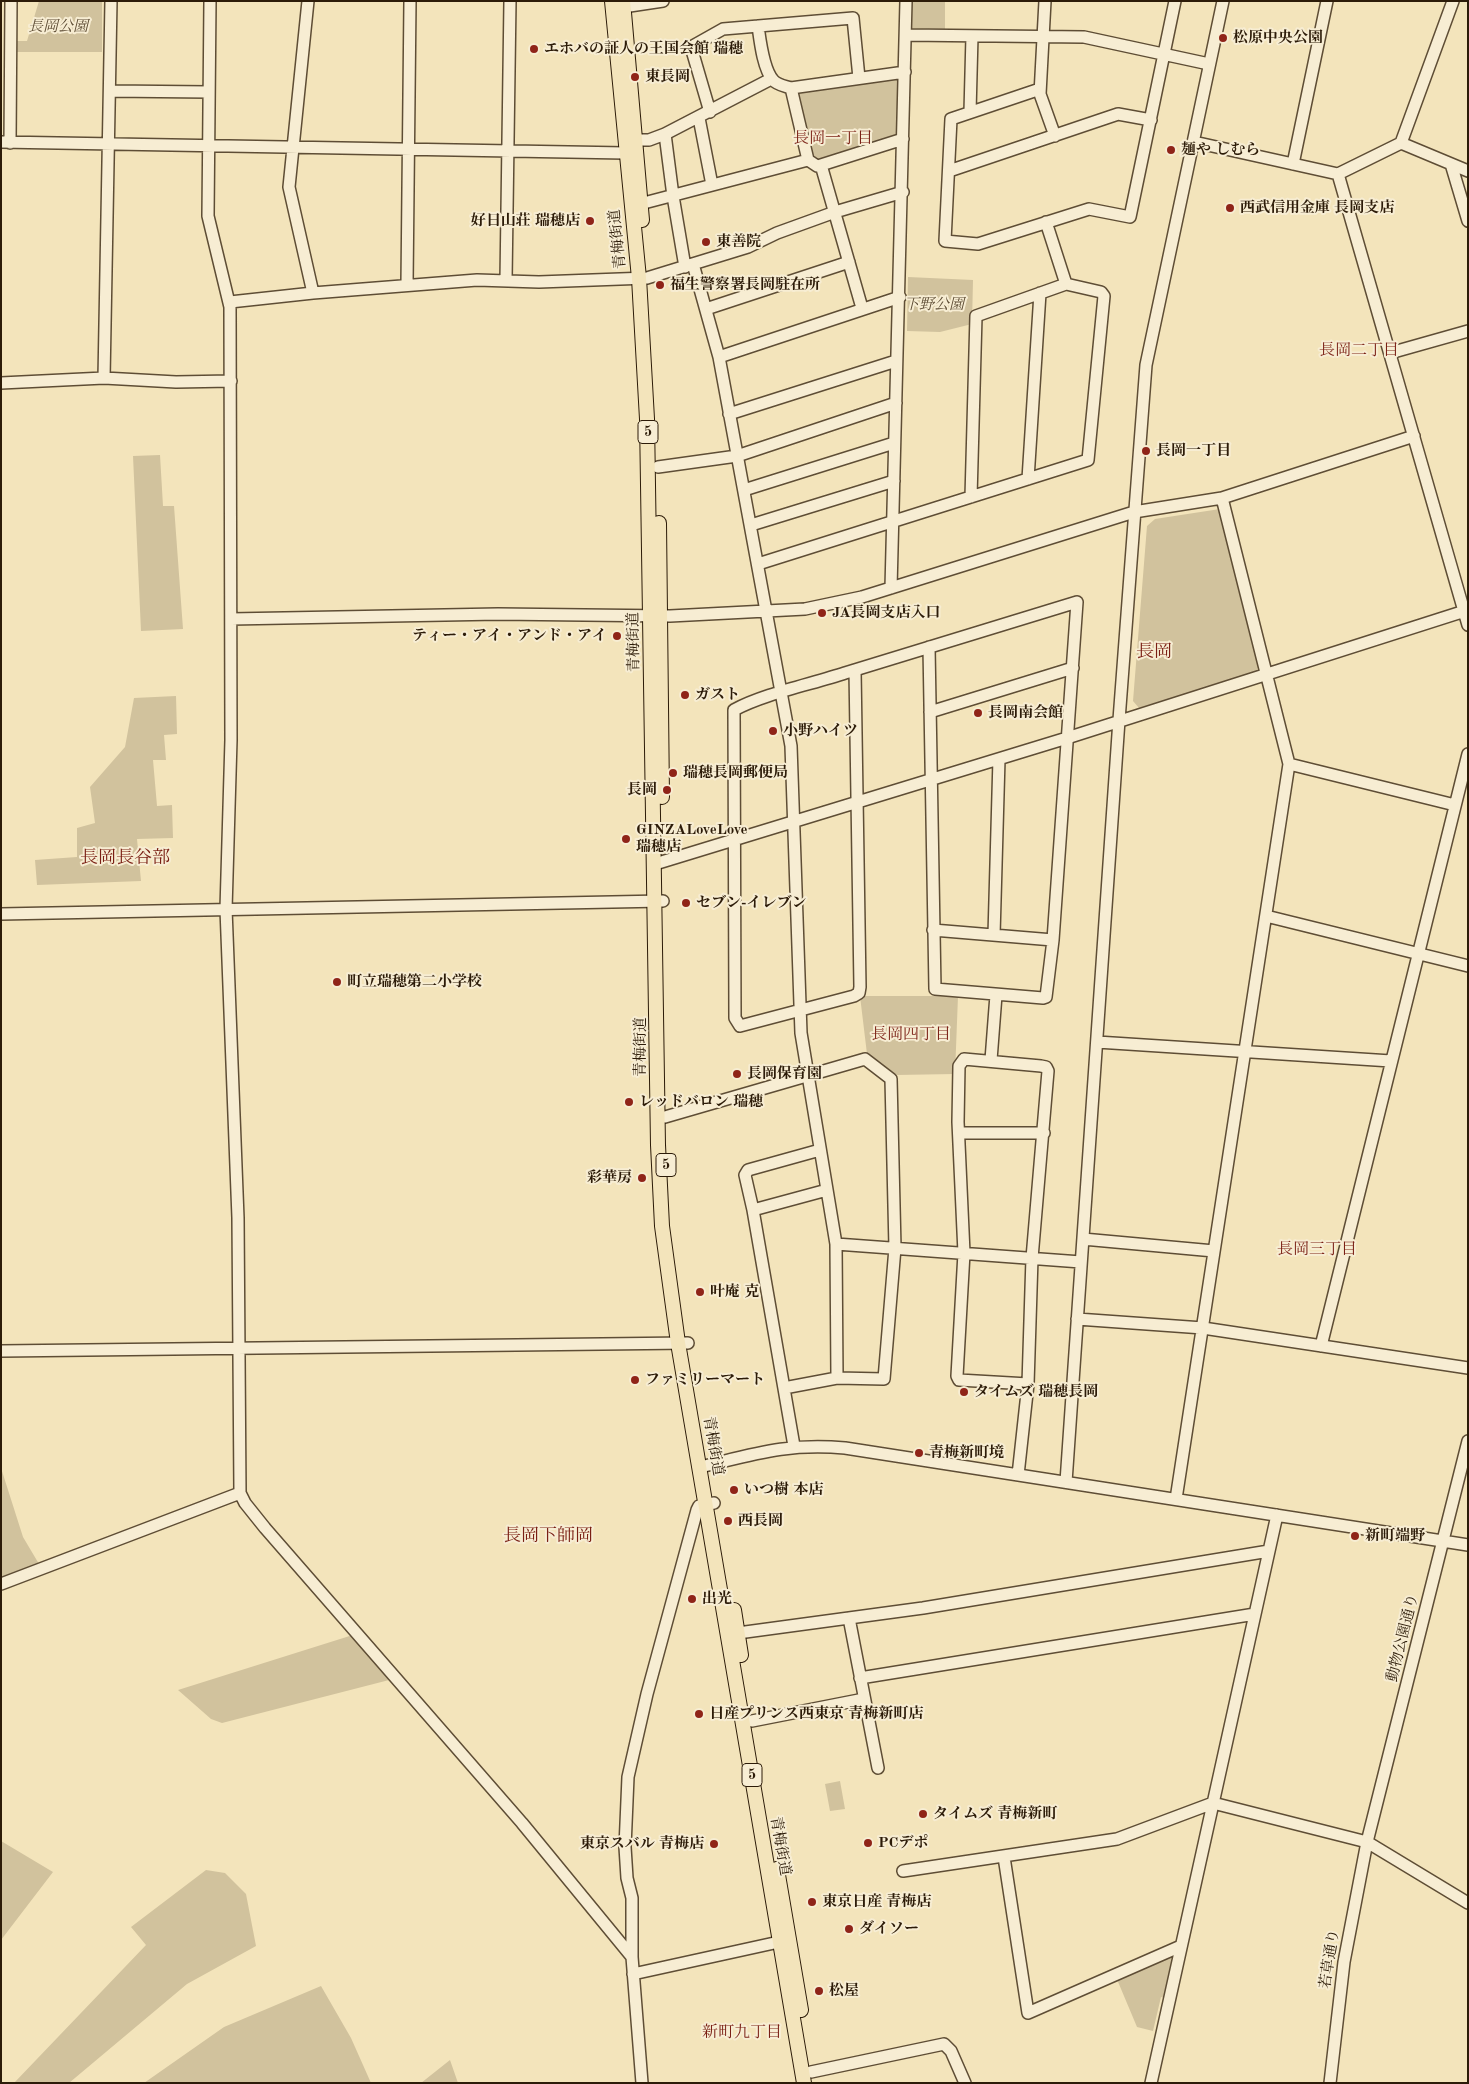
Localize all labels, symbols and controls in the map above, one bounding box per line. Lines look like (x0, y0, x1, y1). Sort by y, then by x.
park label: 長岡公園 (28, 18, 88, 36)
place label: 松原中央公園 (1233, 29, 1323, 47)
marker: 松原中央公園 (1217, 32, 1229, 44)
place label: エホバの証人の王国会館 瑞穂 (544, 40, 743, 58)
marker: エホバの証人の王国会館 瑞穂 (528, 43, 540, 55)
place label: 東長岡 (645, 68, 690, 86)
marker: 東長岡 (629, 71, 641, 83)
district label: 長岡一丁目 (793, 129, 873, 149)
place label: 麺や しむら (1181, 141, 1260, 159)
marker: 麺や しむら (1165, 144, 1177, 156)
place label: 西武信用金庫 長岡支店 (1240, 199, 1394, 217)
marker: 西武信用金庫 長岡支店 (1224, 202, 1236, 214)
street label: 青梅街道 (606, 208, 630, 270)
place label: 好日山荘 瑞穂店 (471, 212, 580, 230)
marker: 好日山荘 瑞穂店 (584, 215, 596, 227)
place label: 東善院 (716, 233, 761, 251)
marker: 東善院 (700, 236, 712, 248)
place label: 福生警察署長岡駐在所 (670, 276, 820, 294)
marker: 福生警察署長岡駐在所 (654, 279, 666, 291)
park label: 下野公園 (904, 296, 964, 314)
district label: 長岡二丁目 (1319, 341, 1399, 361)
road number: 5 (638, 421, 658, 444)
place label: 長岡一丁目 (1156, 442, 1231, 460)
marker: 長岡一丁目 (1140, 445, 1152, 457)
place label: JA長岡支店入口 (832, 604, 941, 622)
marker: JA長岡支店入口 (816, 607, 828, 619)
street label: 青梅街道 (624, 612, 644, 672)
place label: ティー・アイ・アンド・アイ (412, 627, 607, 645)
marker: ティー・アイ・アンド・アイ (611, 630, 623, 642)
district label: 長岡 (1136, 641, 1172, 663)
place label: ガスト (695, 686, 740, 704)
marker: ガスト (679, 689, 691, 701)
place label: 長岡南会館 (988, 704, 1063, 722)
marker: 長岡南会館 (972, 707, 984, 719)
place label: 小野ハイツ (783, 722, 858, 740)
marker: 小野ハイツ (767, 725, 779, 737)
place label: 瑞穂長岡郵便局 (683, 764, 788, 782)
marker: 瑞穂長岡郵便局 (667, 767, 679, 779)
place label: 長岡 (627, 781, 657, 799)
marker: 長岡 (661, 784, 673, 796)
place label: GINZALoveLove 瑞穂店 (636, 821, 748, 856)
marker: GINZALoveLove 瑞穂店 (620, 833, 632, 845)
district label: 長岡長谷部 (80, 847, 170, 869)
place label: セブン-イレブン (696, 894, 807, 912)
marker: セブン-イレブン (680, 897, 692, 909)
place label: 町立瑞穂第二小学校 (347, 973, 482, 991)
marker: 町立瑞穂第二小学校 (331, 976, 343, 988)
street label: 青梅街道 (632, 1017, 650, 1077)
district label: 長岡四丁目 (871, 1025, 951, 1045)
place label: 長岡保育園 (747, 1065, 822, 1083)
marker: 長岡保育園 (731, 1068, 743, 1080)
place label: レッドバロン 瑞穂 (639, 1093, 763, 1111)
marker: レッドバロン 瑞穂 (623, 1096, 635, 1108)
road number: 5 (656, 1154, 676, 1176)
place label: 彩華房 (587, 1169, 632, 1187)
marker: 彩華房 (636, 1172, 648, 1184)
district label: 長岡三丁目 (1277, 1240, 1357, 1260)
place label: 叶庵 克 (710, 1283, 759, 1301)
marker: 叶庵 克 (694, 1286, 706, 1298)
place label: ファミリーマート (645, 1371, 765, 1389)
marker: ファミリーマート (629, 1374, 641, 1386)
place label: タイムズ 瑞穂長岡 (974, 1383, 1098, 1401)
marker: タイムズ 瑞穂長岡 (958, 1386, 970, 1398)
street label: 青梅街道 (699, 1415, 727, 1477)
place label: 青梅新町境 (929, 1444, 1004, 1462)
marker: 青梅新町境 (913, 1447, 925, 1459)
place label: いつ樹 本店 (744, 1481, 823, 1499)
marker: いつ樹 本店 (728, 1484, 740, 1496)
place label: 西長岡 (738, 1512, 783, 1530)
marker: 西長岡 (722, 1515, 734, 1527)
district label: 長岡下師岡 (503, 1525, 593, 1547)
place label: 新町端野 (1365, 1527, 1425, 1545)
marker: 新町端野 (1349, 1530, 1361, 1542)
place label: 出光 (702, 1590, 732, 1608)
street label: 動物公園通り (1383, 1592, 1423, 1684)
marker: 出光 (686, 1593, 698, 1605)
place label: 日産プリンス西東京 青梅新町店 (709, 1705, 923, 1723)
marker: 日産プリンス西東京 青梅新町店 (693, 1708, 705, 1720)
road number: 5 (742, 1764, 762, 1786)
place label: タイムズ 青梅新町 (933, 1805, 1057, 1823)
marker: タイムズ 青梅新町 (917, 1808, 929, 1820)
street label: 青梅街道 (766, 1815, 794, 1877)
place label: PCデポ (878, 1834, 928, 1852)
place label: 東京スバル 青梅店 (580, 1835, 704, 1853)
marker: PCデポ (862, 1837, 874, 1849)
marker: 東京スバル 青梅店 (708, 1838, 720, 1850)
place label: 東京日産 青梅店 (822, 1893, 931, 1911)
marker: 東京日産 青梅店 (806, 1896, 818, 1908)
place label: ダイソー (859, 1920, 919, 1938)
marker: ダイソー (843, 1923, 855, 1935)
street label: 若草通り (1316, 1928, 1344, 1990)
place label: 松屋 (829, 1982, 859, 2000)
marker: 松屋 (813, 1985, 825, 1997)
district label: 新町九丁目 (702, 2023, 782, 2043)

